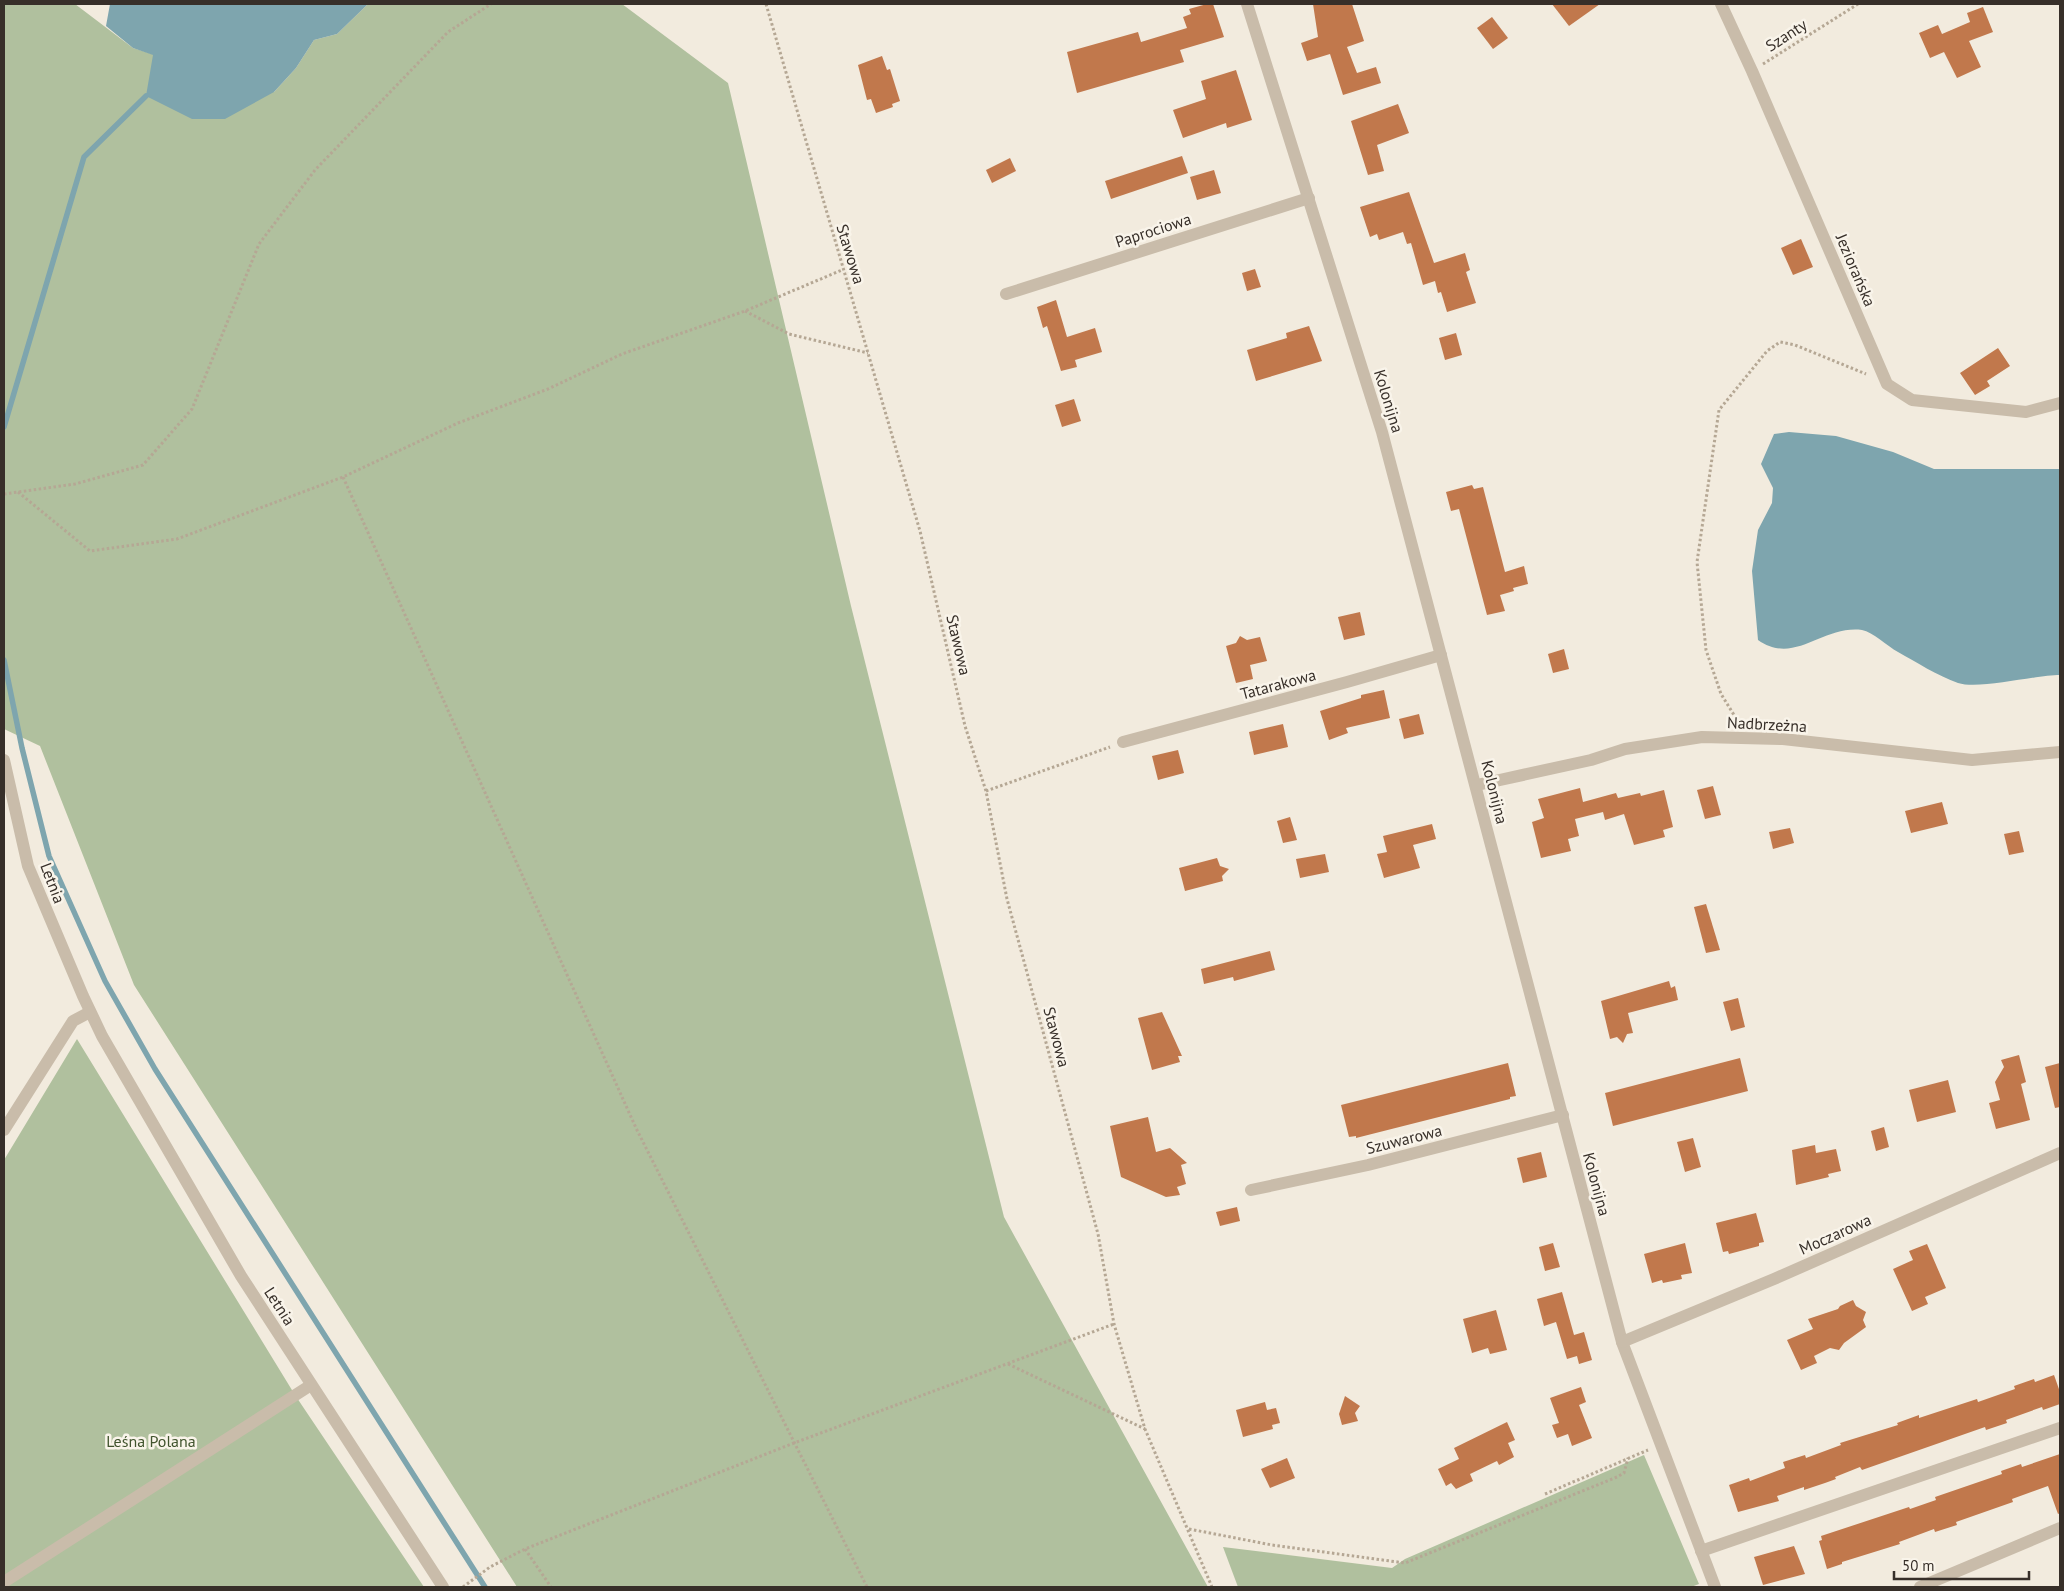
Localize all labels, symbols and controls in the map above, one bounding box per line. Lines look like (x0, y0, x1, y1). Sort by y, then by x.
street label: Szanty (1762, 14, 1811, 56)
street label: Paprociowa (1113, 208, 1193, 252)
street label: Stawowa (832, 222, 870, 286)
street label: Jeziorańska (1831, 230, 1880, 309)
street label: Kolonijna (1370, 367, 1408, 435)
street label: Stawowa (942, 613, 976, 677)
street label: Tatarakowa (1238, 664, 1318, 704)
street label: Nadbrzeżna (1726, 712, 1808, 736)
street label: Kolonijna (1477, 758, 1513, 826)
street label: Letnia (36, 860, 70, 906)
street label: Stawowa (1039, 1005, 1075, 1069)
street label: Szuwarowa (1364, 1120, 1444, 1158)
street label: Kolonijna (1579, 1150, 1615, 1218)
street label: Moczarowa (1796, 1209, 1874, 1259)
street label: Letnia (260, 1283, 300, 1329)
park label: Leśna Polana (106, 1431, 196, 1451)
scale bar (1894, 1548, 2029, 1580)
text: 50 m (1902, 1556, 1935, 1575)

